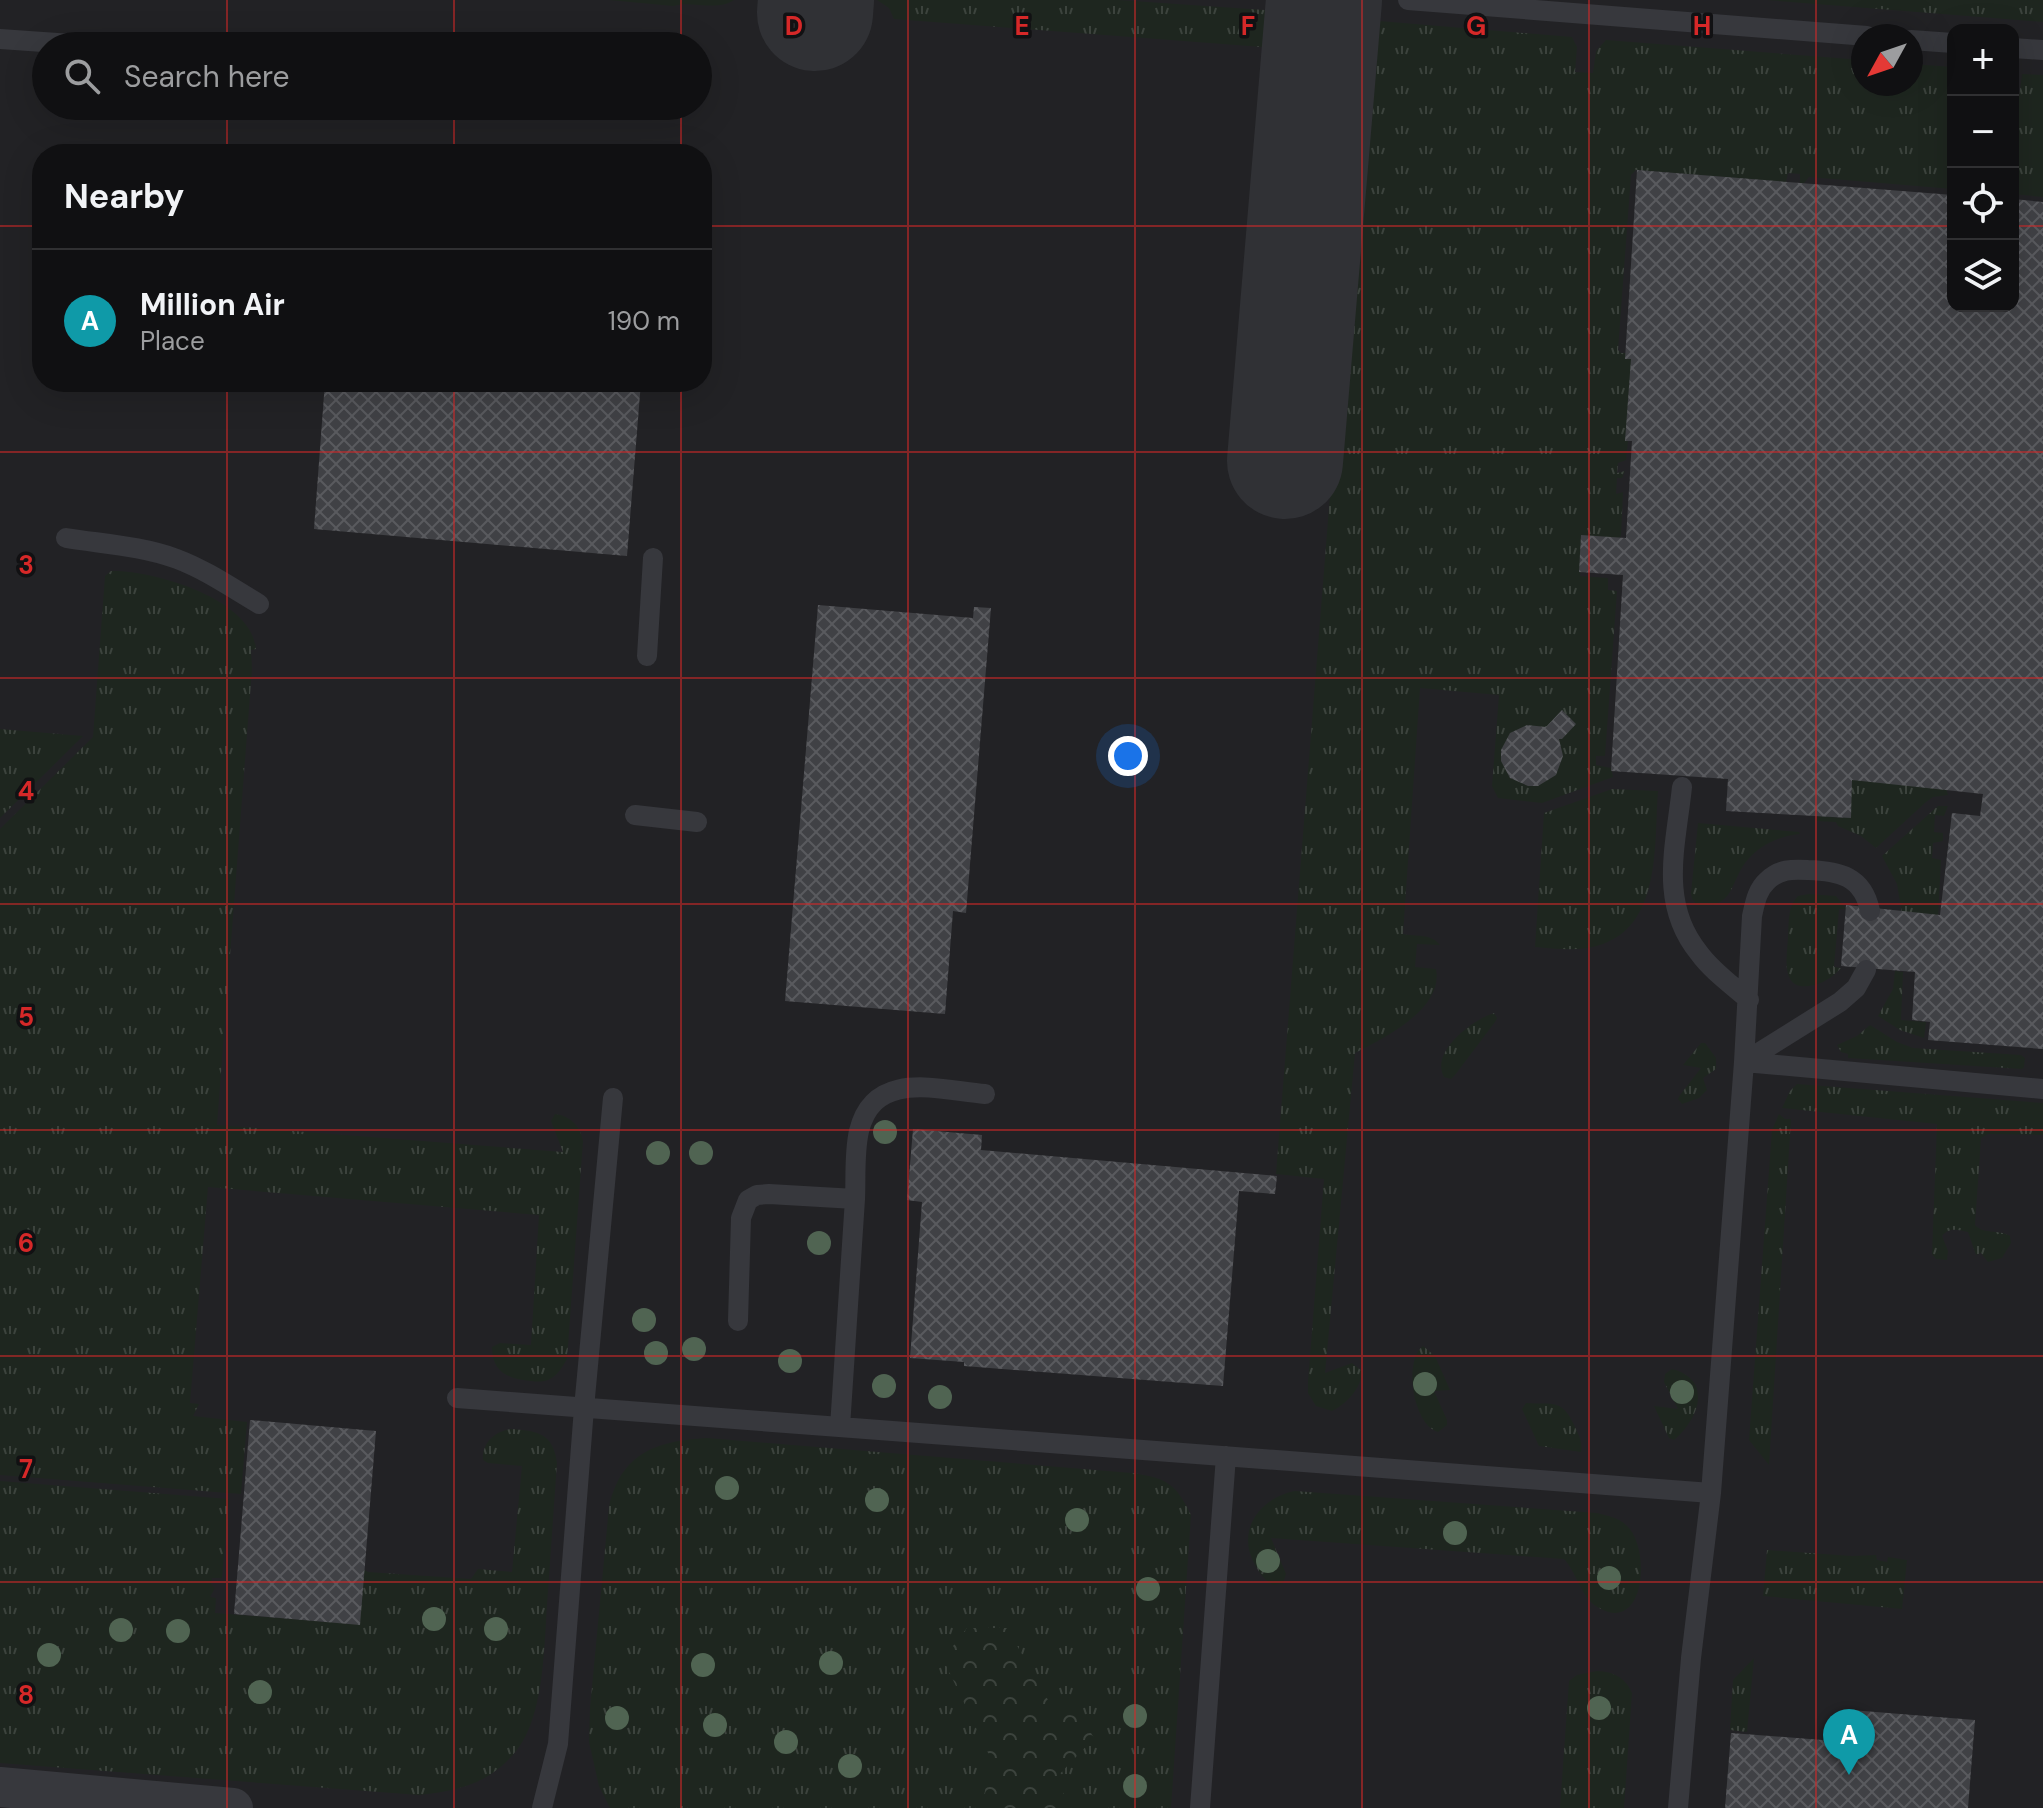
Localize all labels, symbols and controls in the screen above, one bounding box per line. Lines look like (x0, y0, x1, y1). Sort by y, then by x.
text: D (785, 9, 803, 43)
text: E (1014, 9, 1030, 43)
text: F (1241, 9, 1255, 43)
text: G (1466, 9, 1486, 43)
text: H (1693, 9, 1711, 43)
north arrow (1851, 24, 1923, 96)
map controls (1947, 24, 2019, 312)
button: + (1947, 24, 2019, 96)
search box (32, 32, 712, 120)
icon: search (60, 54, 104, 98)
text: Search here (124, 57, 290, 96)
button: − (1947, 96, 2019, 168)
button: locate (1947, 168, 2019, 240)
text: Nearby (64, 174, 184, 219)
button: layers (1947, 240, 2019, 312)
text: Million Air (140, 285, 285, 324)
text: A (81, 304, 99, 338)
text: 190 m (608, 304, 680, 338)
text: Place (140, 324, 205, 358)
text: 3 (18, 548, 34, 582)
your location (1108, 736, 1148, 776)
text: 4 (18, 774, 34, 808)
text: 5 (18, 1000, 34, 1034)
text: 6 (18, 1226, 34, 1260)
text: 7 (19, 1452, 33, 1486)
text: 8 (18, 1678, 34, 1712)
pin: A (1823, 1709, 1875, 1775)

